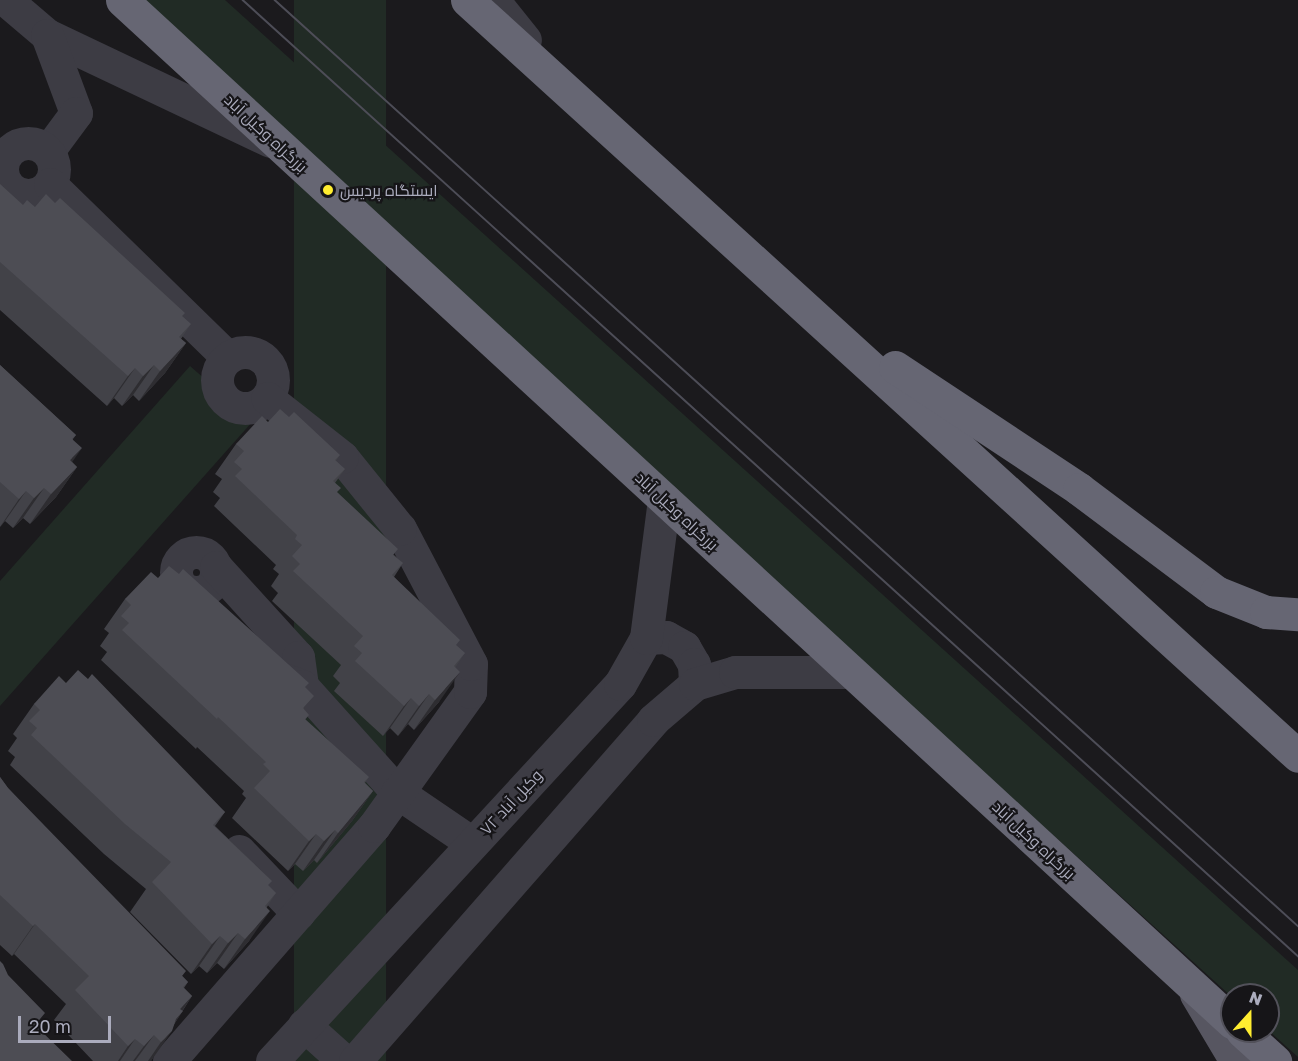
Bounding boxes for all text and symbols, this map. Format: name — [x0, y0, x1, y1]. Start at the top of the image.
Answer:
street label: بزرگراه وکیل آباد — [221, 90, 311, 176]
place label: ایستگاه پردیس — [340, 180, 437, 200]
marker: ایستگاه پردیس — [321, 183, 335, 197]
street label: بزرگراه وکیل آباد — [632, 468, 722, 554]
street label: ۷۲ وکیل آباد — [476, 765, 546, 839]
street label: بزرگراه وکیل آباد — [989, 797, 1079, 883]
north arrow — [1220, 983, 1280, 1043]
text: N — [1246, 987, 1265, 1010]
scale bar — [21, 1004, 114, 1042]
text: 20 m — [29, 1015, 71, 1037]

